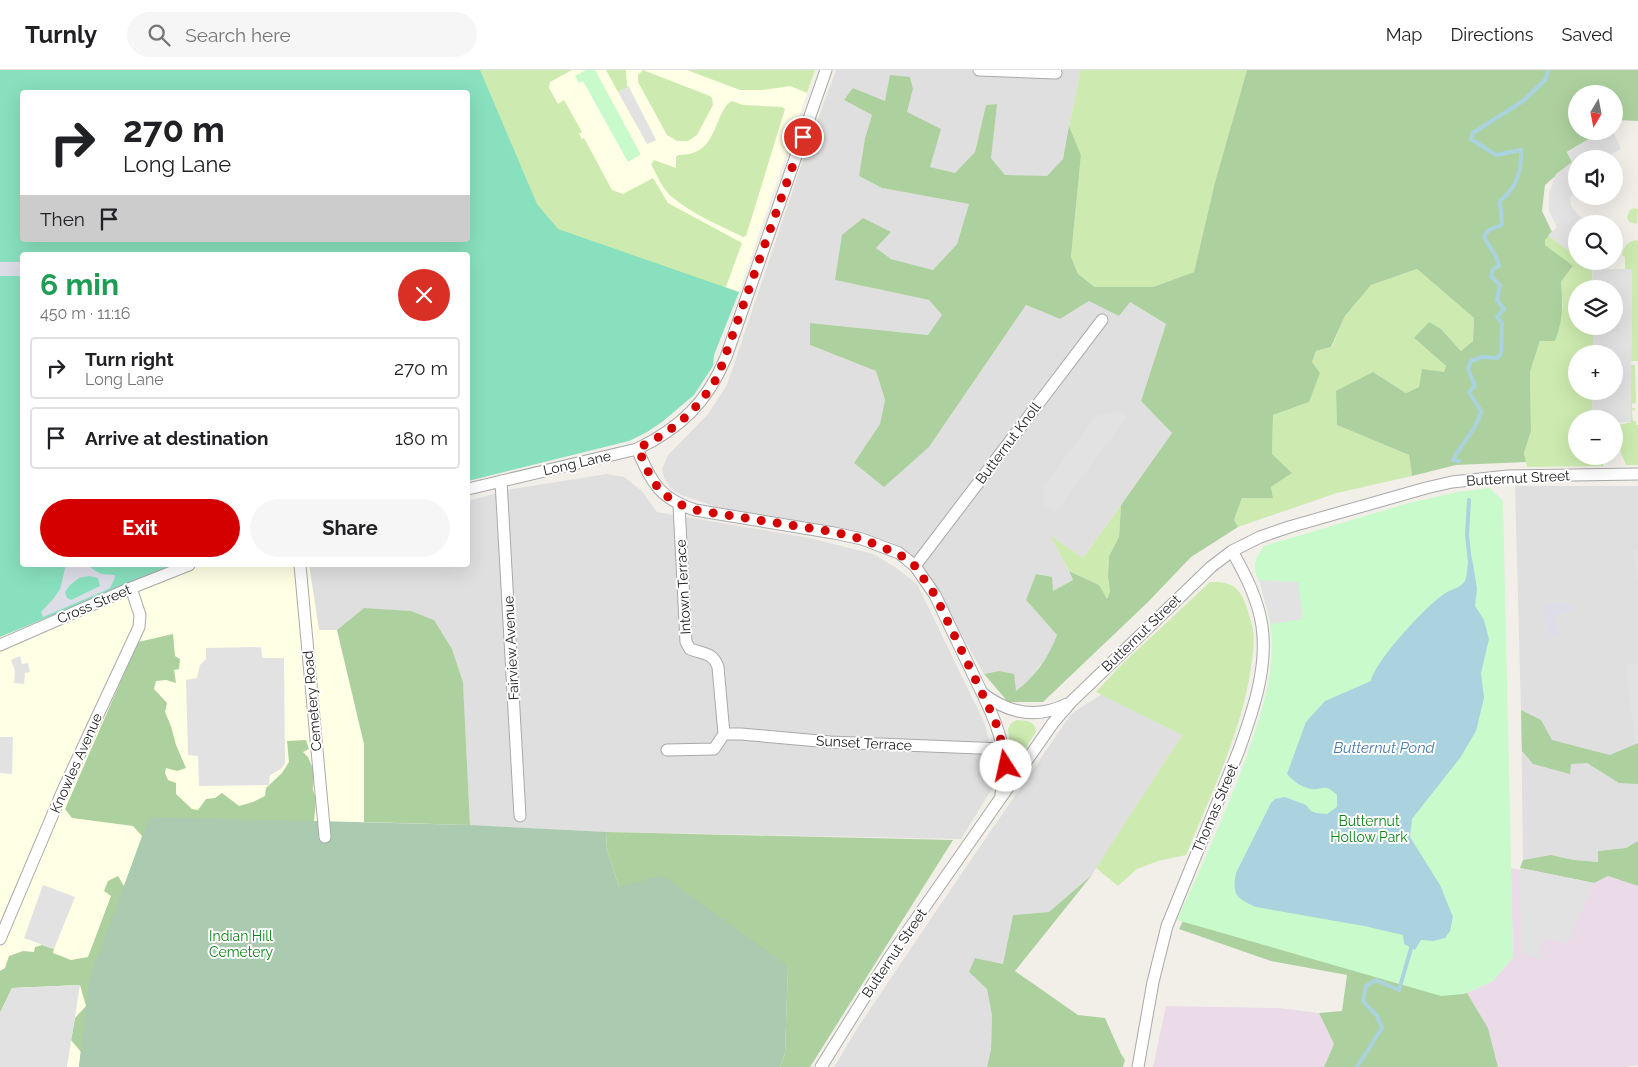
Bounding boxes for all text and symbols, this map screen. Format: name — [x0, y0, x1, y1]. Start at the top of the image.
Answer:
search box — [127, 12, 477, 57]
text: Turnly — [25, 20, 97, 49]
icon: search — [145, 21, 173, 49]
text: Search here — [185, 24, 291, 46]
text: Map — [1386, 24, 1422, 45]
text: Directions — [1450, 24, 1534, 45]
text: Saved — [1562, 24, 1613, 45]
north arrow — [1568, 85, 1622, 140]
map controls — [1568, 85, 1623, 465]
text: 270 m — [123, 109, 225, 150]
icon: right — [40, 110, 105, 175]
pin — [782, 116, 824, 158]
icon: arrive — [789, 123, 817, 151]
button: sound — [1568, 150, 1623, 205]
text: Long Lane — [123, 151, 231, 177]
icon: arrive — [95, 205, 123, 233]
text: Then — [40, 208, 85, 230]
button: search — [1568, 215, 1623, 270]
text: 6 min — [40, 267, 119, 302]
button: close — [398, 269, 450, 321]
button: layers — [1568, 280, 1623, 335]
text: 450 m · 11:16 — [40, 304, 130, 323]
button: + — [1568, 345, 1623, 400]
text: Turn right — [85, 348, 174, 370]
icon: right — [42, 354, 70, 382]
text: 270 m — [394, 357, 448, 379]
text: Long Lane — [85, 370, 164, 389]
street label: Butternut Knoll — [972, 399, 1044, 487]
button: − — [1568, 410, 1623, 465]
icon: arrive — [42, 424, 70, 452]
text: Arrive at destination — [85, 427, 269, 449]
text: 180 m — [395, 427, 448, 449]
street label: Long Lane — [542, 447, 612, 479]
street label: Butternut Street — [1466, 467, 1570, 489]
button: Exit — [40, 499, 240, 557]
button: Share — [250, 499, 450, 557]
street label: Intown Terrace — [673, 539, 693, 635]
street label: Cross Street — [55, 581, 134, 627]
street label: Butternut Street — [1098, 591, 1184, 675]
street label: Fairview Avenue — [500, 595, 522, 701]
street label: Cemetery Road — [300, 650, 324, 752]
street label: Knowles Avenue — [47, 711, 105, 815]
street label: Sunset Terrace — [816, 732, 912, 754]
position arrow — [979, 739, 1031, 791]
water label: Butternut Pond — [1333, 739, 1436, 757]
street label: Thomas Street — [1189, 761, 1241, 855]
park label: Butternut Hollow Park — [1330, 813, 1408, 845]
street label: Butternut Street — [858, 905, 930, 1000]
park label: Indian Hill Cemetery — [209, 928, 273, 960]

